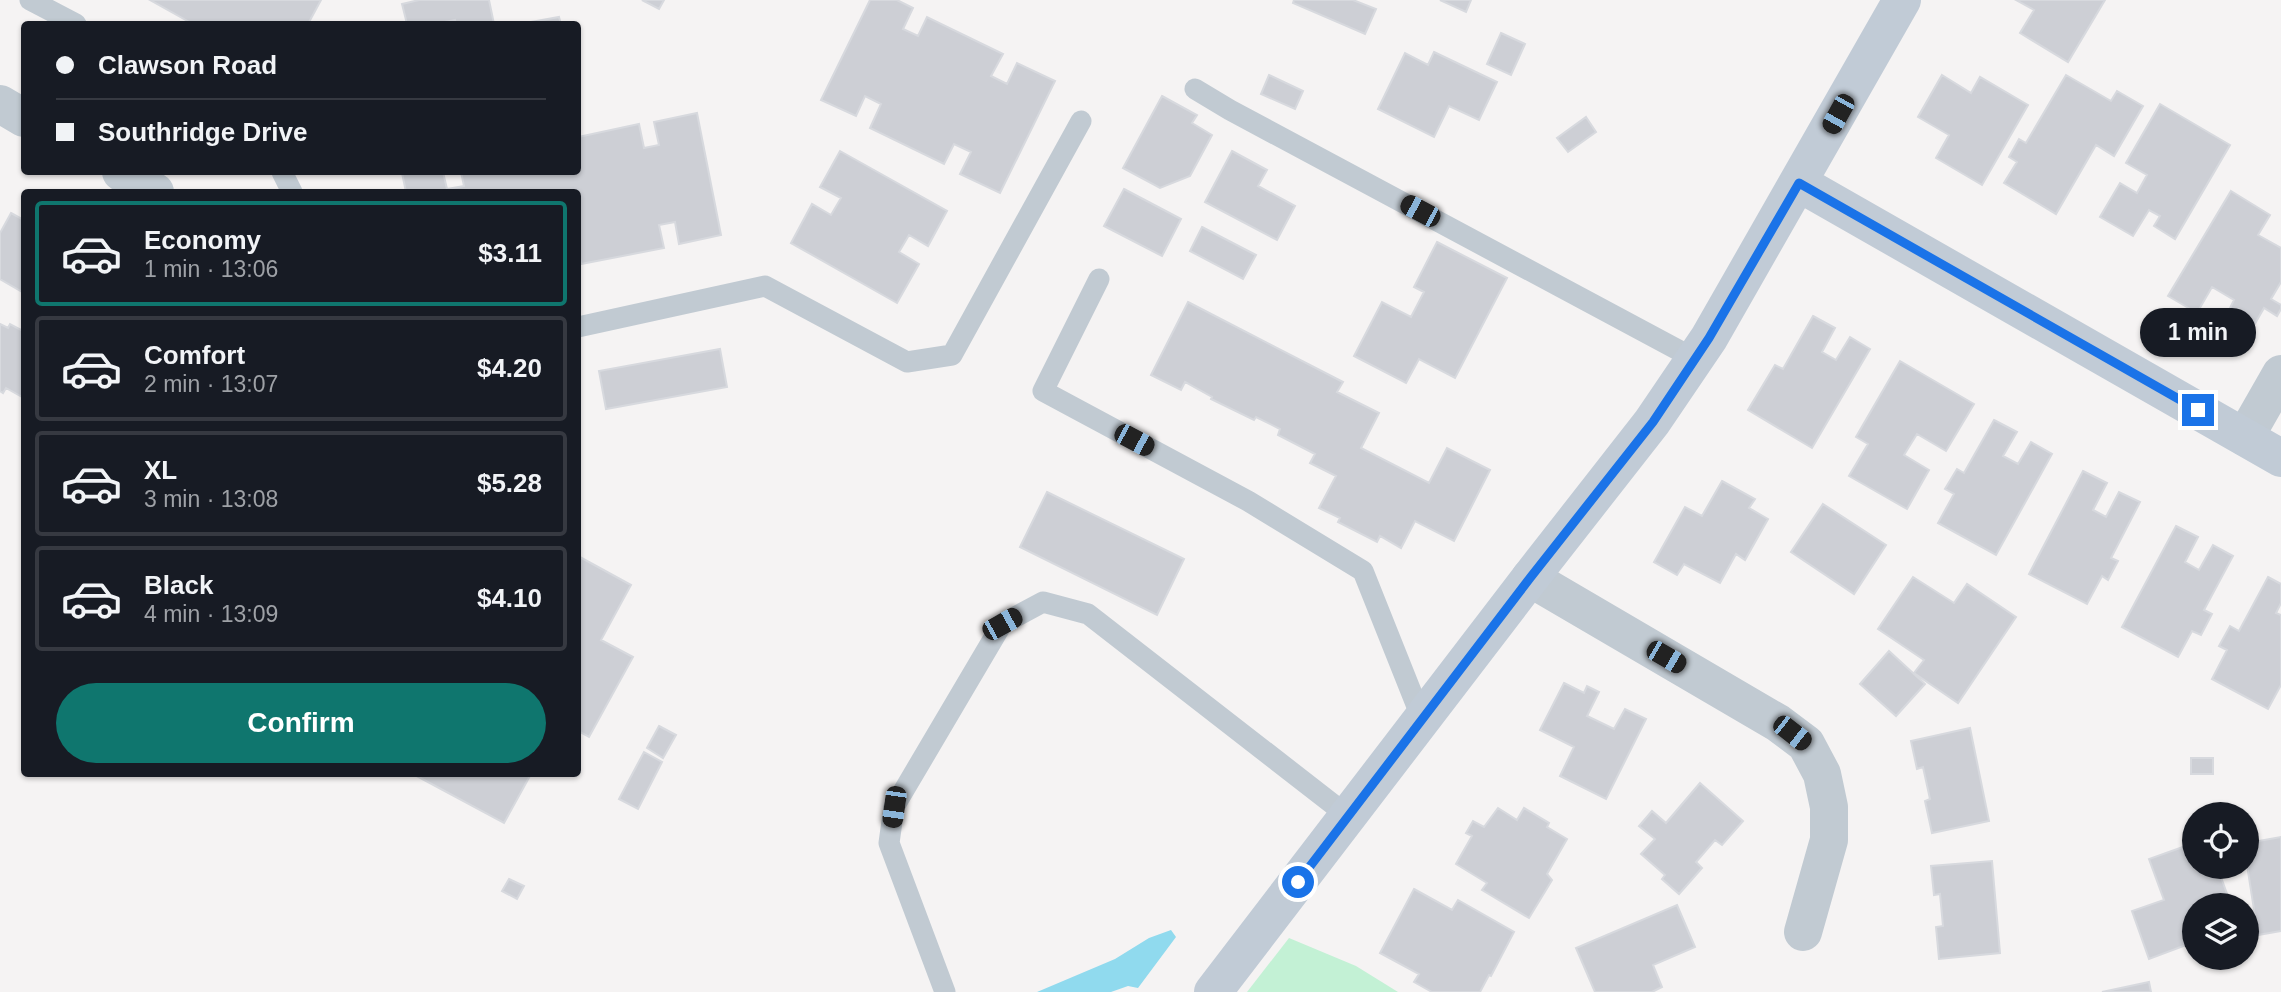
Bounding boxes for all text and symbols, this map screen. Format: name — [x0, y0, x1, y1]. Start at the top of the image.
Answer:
text: Clawson Road — [98, 50, 277, 80]
car — [1819, 91, 1858, 137]
text: Southridge Drive — [98, 117, 307, 147]
car — [1397, 192, 1444, 230]
icon: car — [60, 222, 123, 285]
text: Economy — [144, 225, 261, 255]
text: $3.11 — [478, 238, 542, 268]
text: 1 min · 13:06 — [144, 256, 278, 282]
callout: 1 min — [2140, 308, 2256, 358]
text: 1 min — [2168, 319, 2228, 345]
icon: car — [60, 337, 123, 400]
text: Comfort — [144, 340, 245, 370]
text: $4.20 — [477, 353, 542, 383]
text: 2 min · 13:07 — [144, 371, 278, 397]
route end — [2182, 394, 2214, 426]
car — [1111, 421, 1158, 459]
icon: car — [60, 452, 123, 515]
text: XL — [144, 455, 177, 485]
text: $5.28 — [477, 468, 542, 498]
text: 3 min · 13:08 — [144, 486, 278, 512]
icon: car — [60, 567, 123, 630]
text: Black — [144, 570, 213, 600]
text: $4.10 — [477, 583, 542, 613]
text: 4 min · 13:09 — [144, 601, 278, 627]
car — [979, 605, 1026, 643]
car — [1643, 637, 1690, 677]
button: Confirm — [56, 683, 546, 763]
car — [1769, 712, 1816, 754]
car — [881, 785, 908, 829]
map controls — [2182, 802, 2259, 970]
button: locate — [2182, 802, 2259, 879]
route start — [1282, 866, 1314, 898]
button: layers — [2182, 893, 2259, 970]

